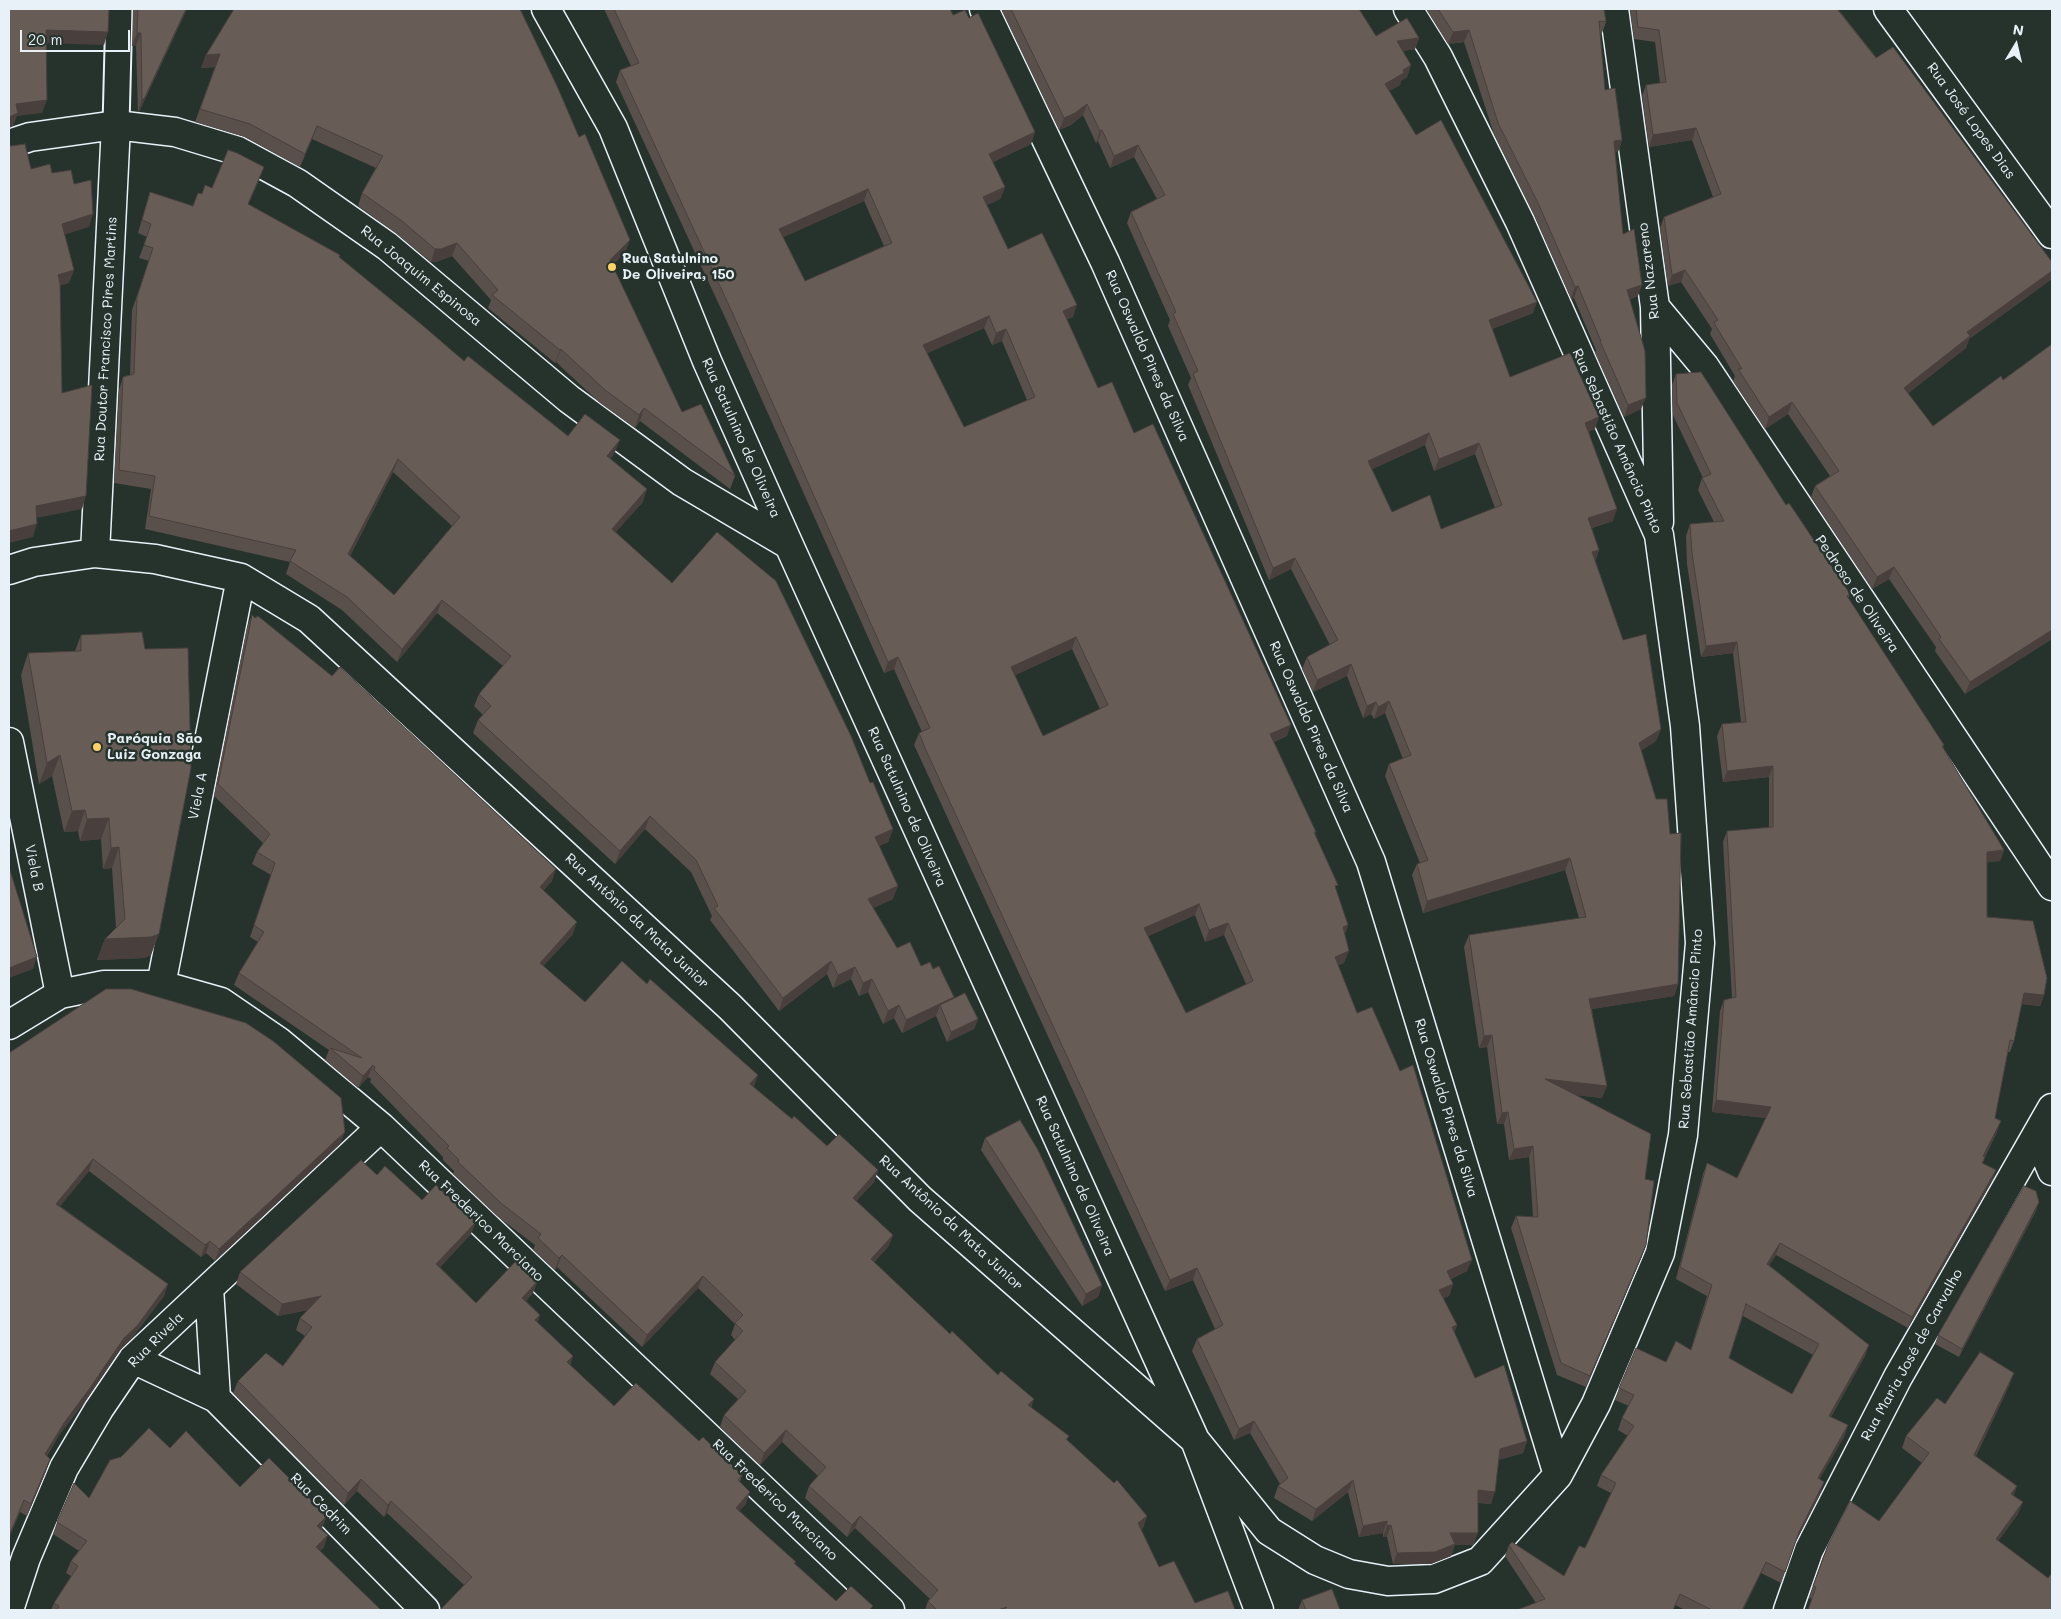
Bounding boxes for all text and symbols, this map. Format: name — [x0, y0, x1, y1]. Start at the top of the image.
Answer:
text: N — [2012, 19, 2025, 40]
scale bar — [22, 20, 132, 52]
north arrow — [1991, 20, 2041, 70]
text: 20 m — [28, 29, 62, 49]
street label: Rua José Lopes Dias — [1923, 60, 2019, 182]
street label: Rua Doutor Francisco Pires Martins — [91, 216, 121, 462]
street label: Rua Joaquim Espinosa — [357, 222, 485, 330]
street label: Rua Nazareno — [1635, 222, 1663, 320]
place label: Rua Satulnino De Oliveira, 150 — [622, 251, 735, 284]
marker: Rua Satulnino De Oliveira, 150 — [606, 261, 618, 273]
street label: Rua Oswaldo Pires da Silva — [1101, 268, 1193, 444]
street label: Rua Sebastião Amâncio Pinto — [1569, 346, 1665, 536]
street label: Rua Satulnino de Oliveira — [698, 355, 784, 521]
street label: Pedroso de Oliveira — [1811, 532, 1903, 656]
street label: Rua Oswaldo Pires da Silva — [1265, 639, 1357, 815]
street label: Rua Satulnino de Oliveira — [864, 724, 950, 890]
place label: Paróquia São Luiz Gonzaga — [107, 731, 202, 764]
marker: Paróquia São Luiz Gonzaga — [91, 741, 103, 753]
street label: Viela A — [185, 771, 211, 821]
street label: Viela B — [21, 843, 47, 893]
street label: Rua Antônio da Mata Junior — [562, 850, 712, 992]
street label: Rua Sebastião Amâncio Pinto — [1676, 928, 1706, 1130]
street label: Rua Oswaldo Pires da Silva — [1411, 1017, 1481, 1199]
street label: Rua Satulnino de Oliveira — [1032, 1093, 1118, 1259]
street label: Rua Antônio da Mata Junior — [876, 1152, 1026, 1294]
street label: Rua Frederico Marciano — [415, 1157, 547, 1285]
street label: Rua Maria José de Carvalho — [1858, 1266, 1966, 1444]
street label: Rua Rivela — [125, 1309, 187, 1371]
street label: Rua Frederico Marciano — [709, 1436, 841, 1564]
street label: Rua Cedrim — [287, 1470, 355, 1538]

